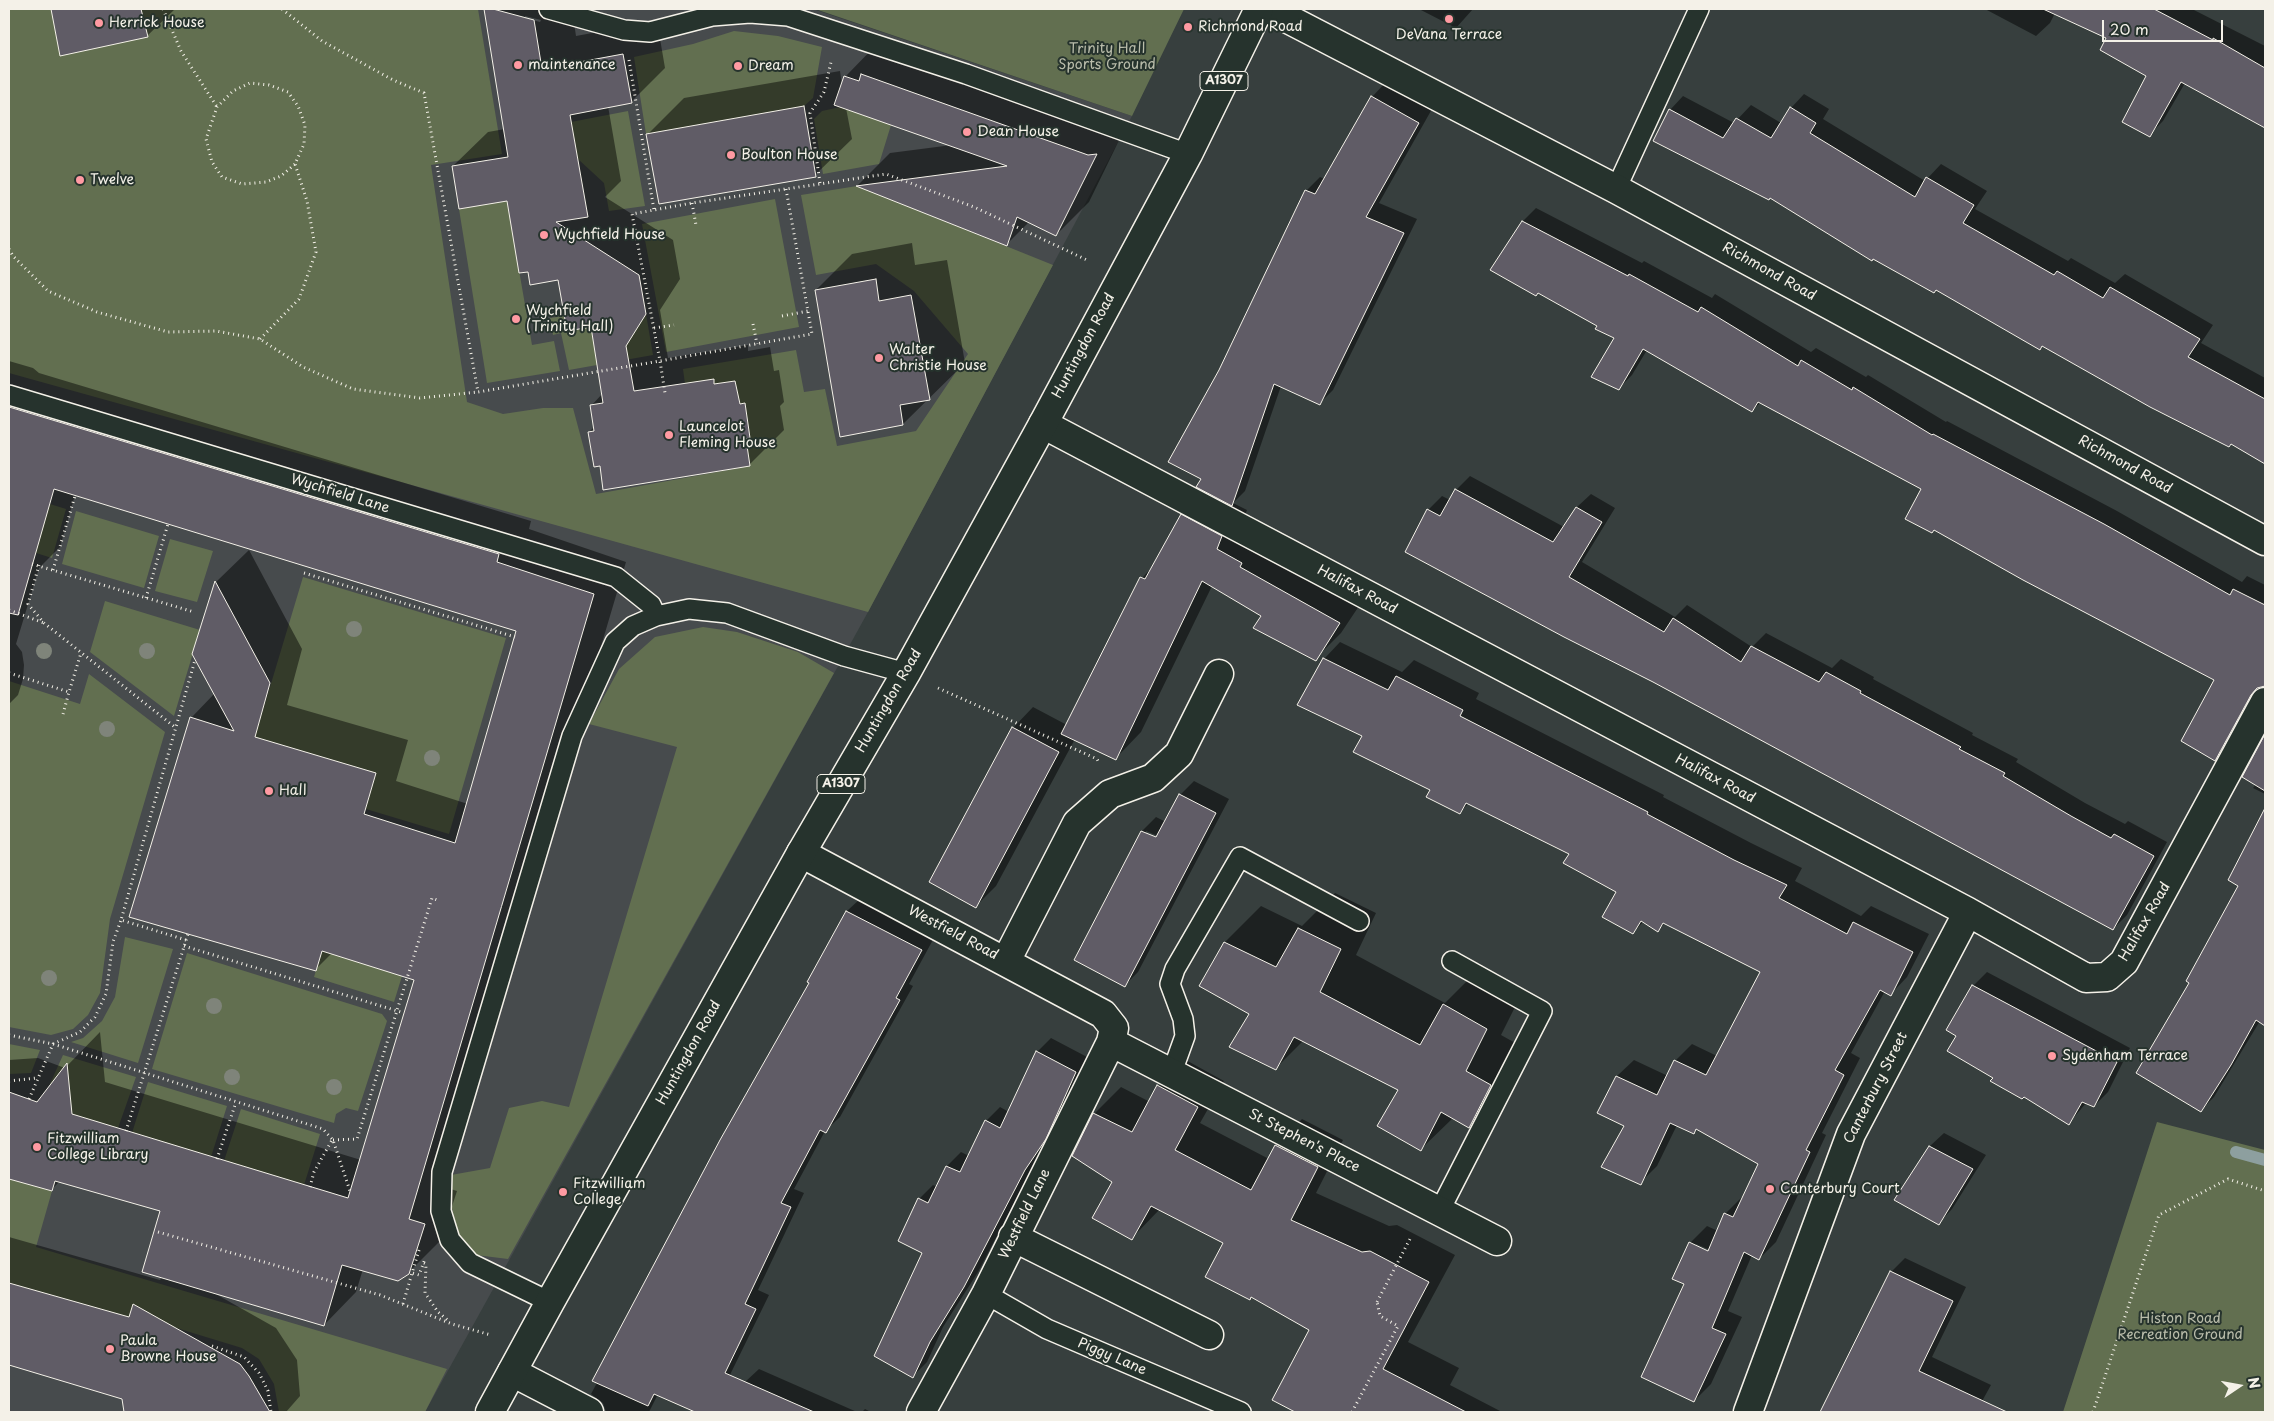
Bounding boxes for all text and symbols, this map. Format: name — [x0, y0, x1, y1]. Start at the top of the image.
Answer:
scale bar — [2104, 10, 2225, 42]
marker: DeVana Terrace — [1443, 13, 1455, 25]
place label: Herrick House — [109, 15, 205, 31]
marker: Herrick House — [93, 17, 105, 29]
text: 20 m — [2110, 17, 2149, 40]
place label: Richmond Road — [1198, 19, 1303, 35]
marker: Richmond Road — [1182, 21, 1194, 33]
place label: DeVana Terrace — [1396, 27, 1502, 43]
park label: Trinity Hall Sports Ground — [1058, 41, 1156, 74]
place label: maintenance — [528, 57, 616, 73]
place label: Dream — [748, 58, 794, 74]
marker: maintenance — [512, 59, 524, 71]
marker: Dream — [732, 60, 744, 72]
road number: A1307 — [1200, 72, 1248, 90]
place label: Dean House — [977, 124, 1059, 140]
marker: Dean House — [961, 126, 973, 138]
place label: Boulton House — [741, 147, 838, 163]
marker: Boulton House — [725, 149, 737, 161]
place label: Twelve — [90, 172, 134, 188]
marker: Twelve — [74, 174, 86, 186]
place label: Wychfield House — [554, 227, 665, 243]
marker: Wychfield House — [538, 229, 550, 241]
street label: Richmond Road — [1719, 239, 1819, 305]
street label: Huntingdon Road — [1049, 291, 1119, 401]
place label: Wychfield (Trinity Hall) — [526, 303, 613, 336]
marker: Wychfield (Trinity Hall) — [510, 313, 522, 325]
place label: Walter Christie House — [889, 342, 987, 374]
marker: Walter Christie House — [873, 352, 885, 364]
place label: Launcelot Fleming House — [679, 419, 776, 452]
marker: Launcelot Fleming House — [663, 429, 675, 441]
street label: Richmond Road — [2075, 432, 2175, 498]
street label: Wychfield Lane — [288, 471, 392, 517]
street label: Halifax Road — [1314, 562, 1400, 618]
street label: Huntingdon Road — [853, 646, 925, 756]
street label: Halifax Road — [1672, 751, 1758, 807]
road number: A1307 — [817, 774, 865, 794]
place label: Hall — [279, 783, 306, 799]
marker: Hall — [263, 785, 275, 797]
street label: Halifax Road — [2116, 880, 2174, 964]
street label: Westfield Road — [905, 902, 1001, 964]
street label: Huntingdon Road — [653, 998, 725, 1108]
street label: Canterbury Street — [1841, 1029, 1911, 1147]
place label: Sydenham Terrace — [2062, 1048, 2188, 1064]
marker: Sydenham Terrace — [2046, 1050, 2058, 1062]
street label: St Stephen's Place — [1246, 1106, 1362, 1176]
place label: Fitzwilliam College Library — [47, 1131, 148, 1164]
marker: Fitzwilliam College Library — [31, 1141, 43, 1153]
street label: Westfield Lane — [996, 1166, 1054, 1262]
place label: Fitzwilliam College — [573, 1176, 646, 1208]
place label: Canterbury Court — [1780, 1181, 1900, 1197]
marker: Canterbury Court — [1764, 1183, 1776, 1195]
marker: Fitzwilliam College — [557, 1186, 569, 1198]
park label: Histon Road Recreation Ground — [2117, 1311, 2243, 1344]
place label: Paula Browne House — [120, 1333, 217, 1365]
street label: Piggy Lane — [1075, 1335, 1149, 1379]
marker: Paula Browne House — [104, 1343, 116, 1355]
north arrow — [2214, 1361, 2264, 1411]
text: N — [2243, 1375, 2266, 1390]

